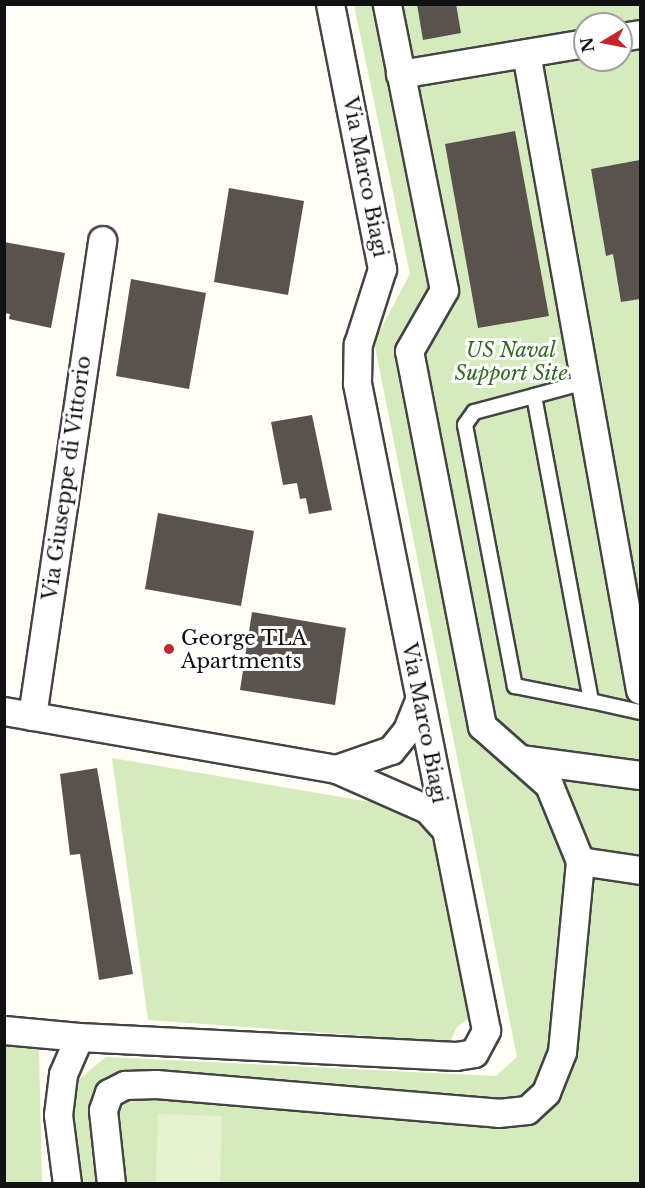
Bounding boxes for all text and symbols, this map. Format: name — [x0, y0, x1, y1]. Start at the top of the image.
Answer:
north arrow — [573, 12, 633, 72]
text: N — [576, 36, 598, 54]
street label: Via Marco Biagi — [338, 95, 392, 259]
park label: US Naval Support Site — [454, 338, 568, 385]
street label: Via Giuseppe di Vittorio — [38, 354, 96, 602]
place label: George TLA Apartments — [181, 626, 308, 673]
street label: Via Marco Biagi — [397, 641, 451, 805]
marker: George TLA Apartments — [162, 642, 176, 656]

